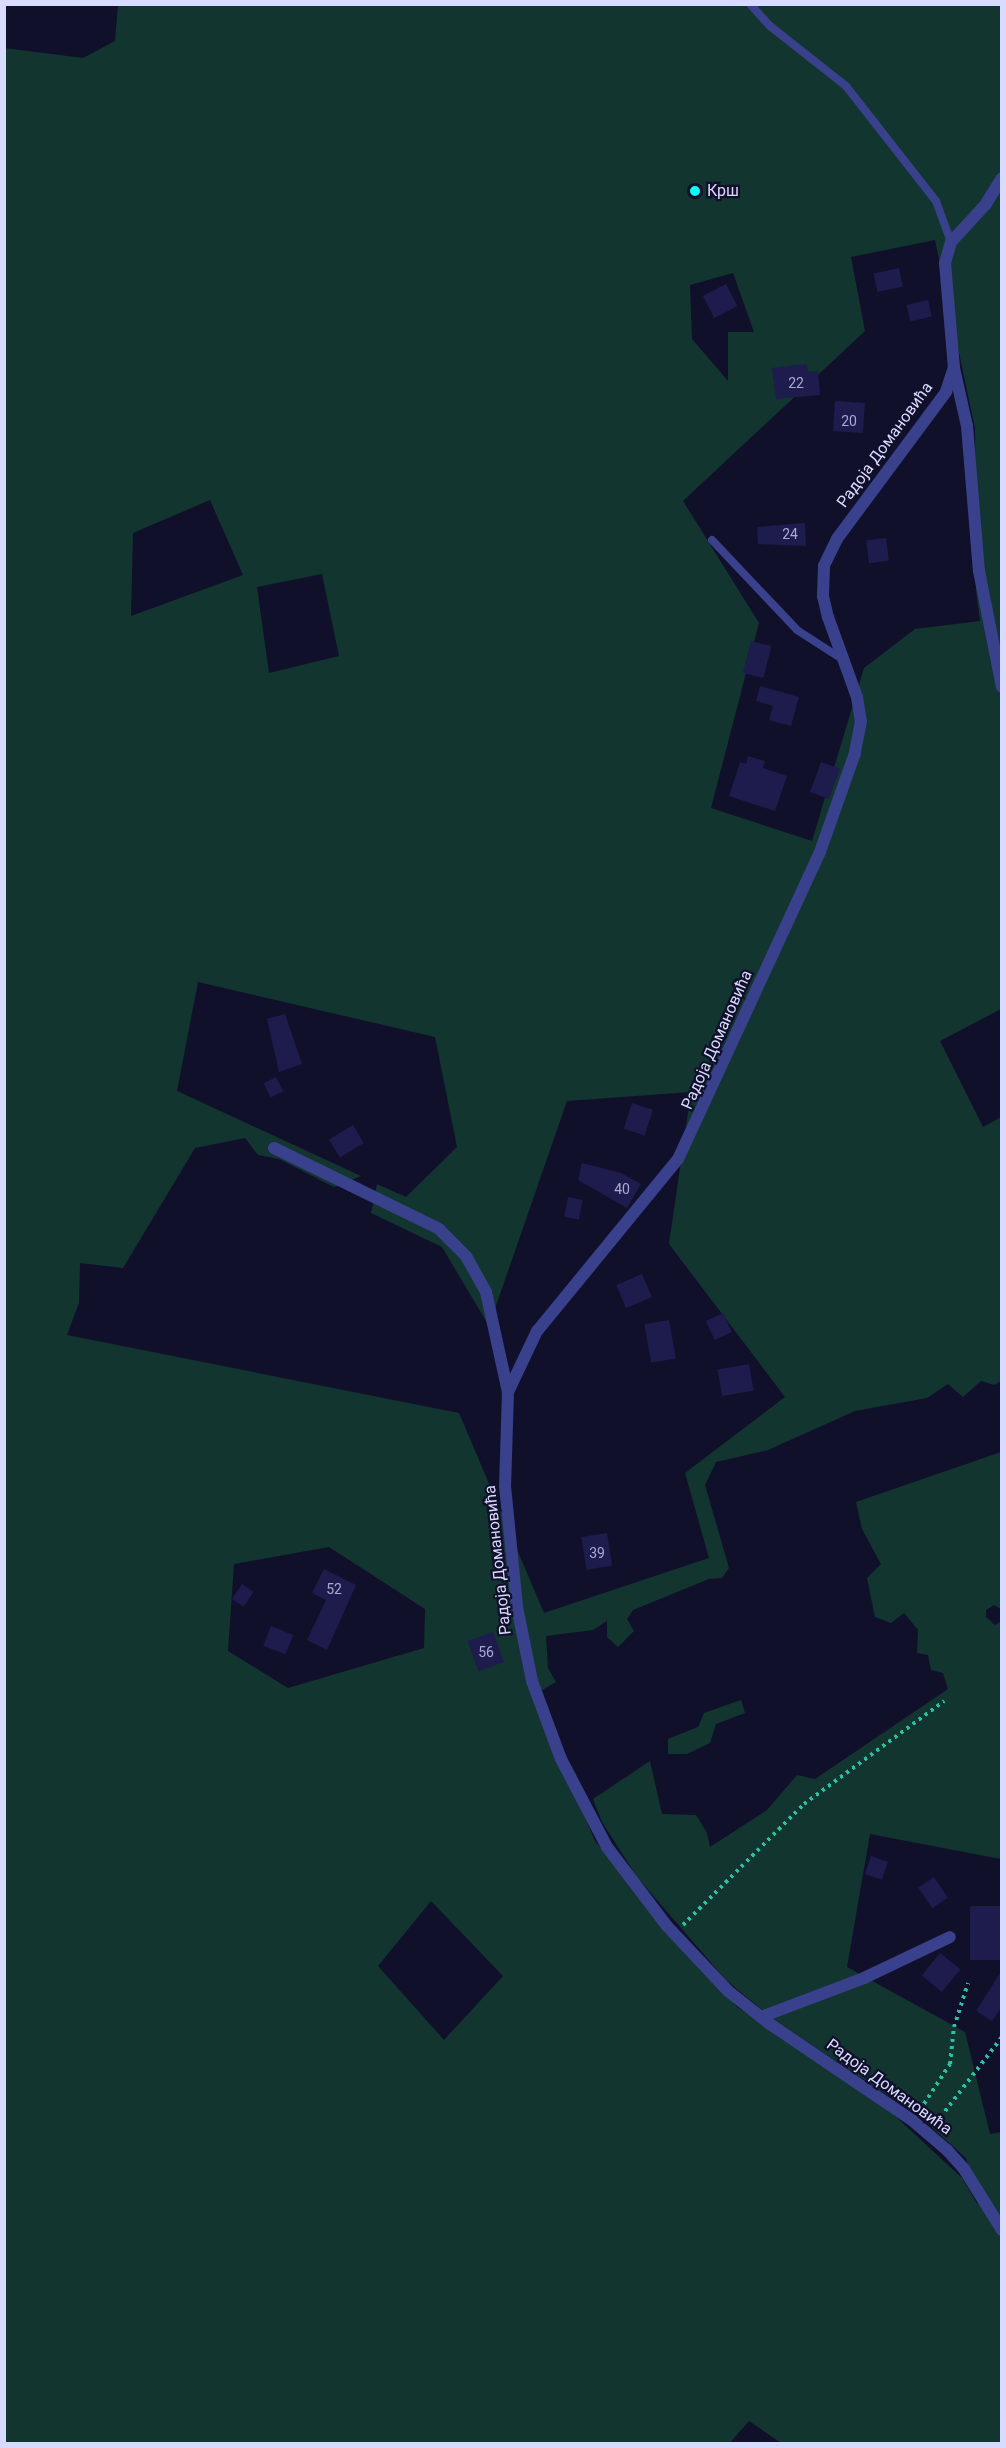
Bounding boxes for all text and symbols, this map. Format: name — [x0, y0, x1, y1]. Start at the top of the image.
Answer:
place label: Крш — [707, 181, 739, 201]
marker: Крш — [688, 184, 702, 198]
house number: 22 — [788, 375, 804, 391]
street label: Радоја Домановића — [833, 379, 937, 511]
house number: 20 — [841, 413, 857, 429]
house number: 24 — [782, 526, 798, 542]
street label: Радоја Домановића — [678, 967, 756, 1113]
house number: 40 — [614, 1181, 630, 1197]
street label: Радоја Домановића — [481, 1484, 515, 1636]
house number: 39 — [589, 1545, 605, 1561]
house number: 52 — [326, 1581, 342, 1597]
house number: 56 — [478, 1644, 494, 1660]
street label: Радоја Домановића — [823, 2035, 955, 2139]

